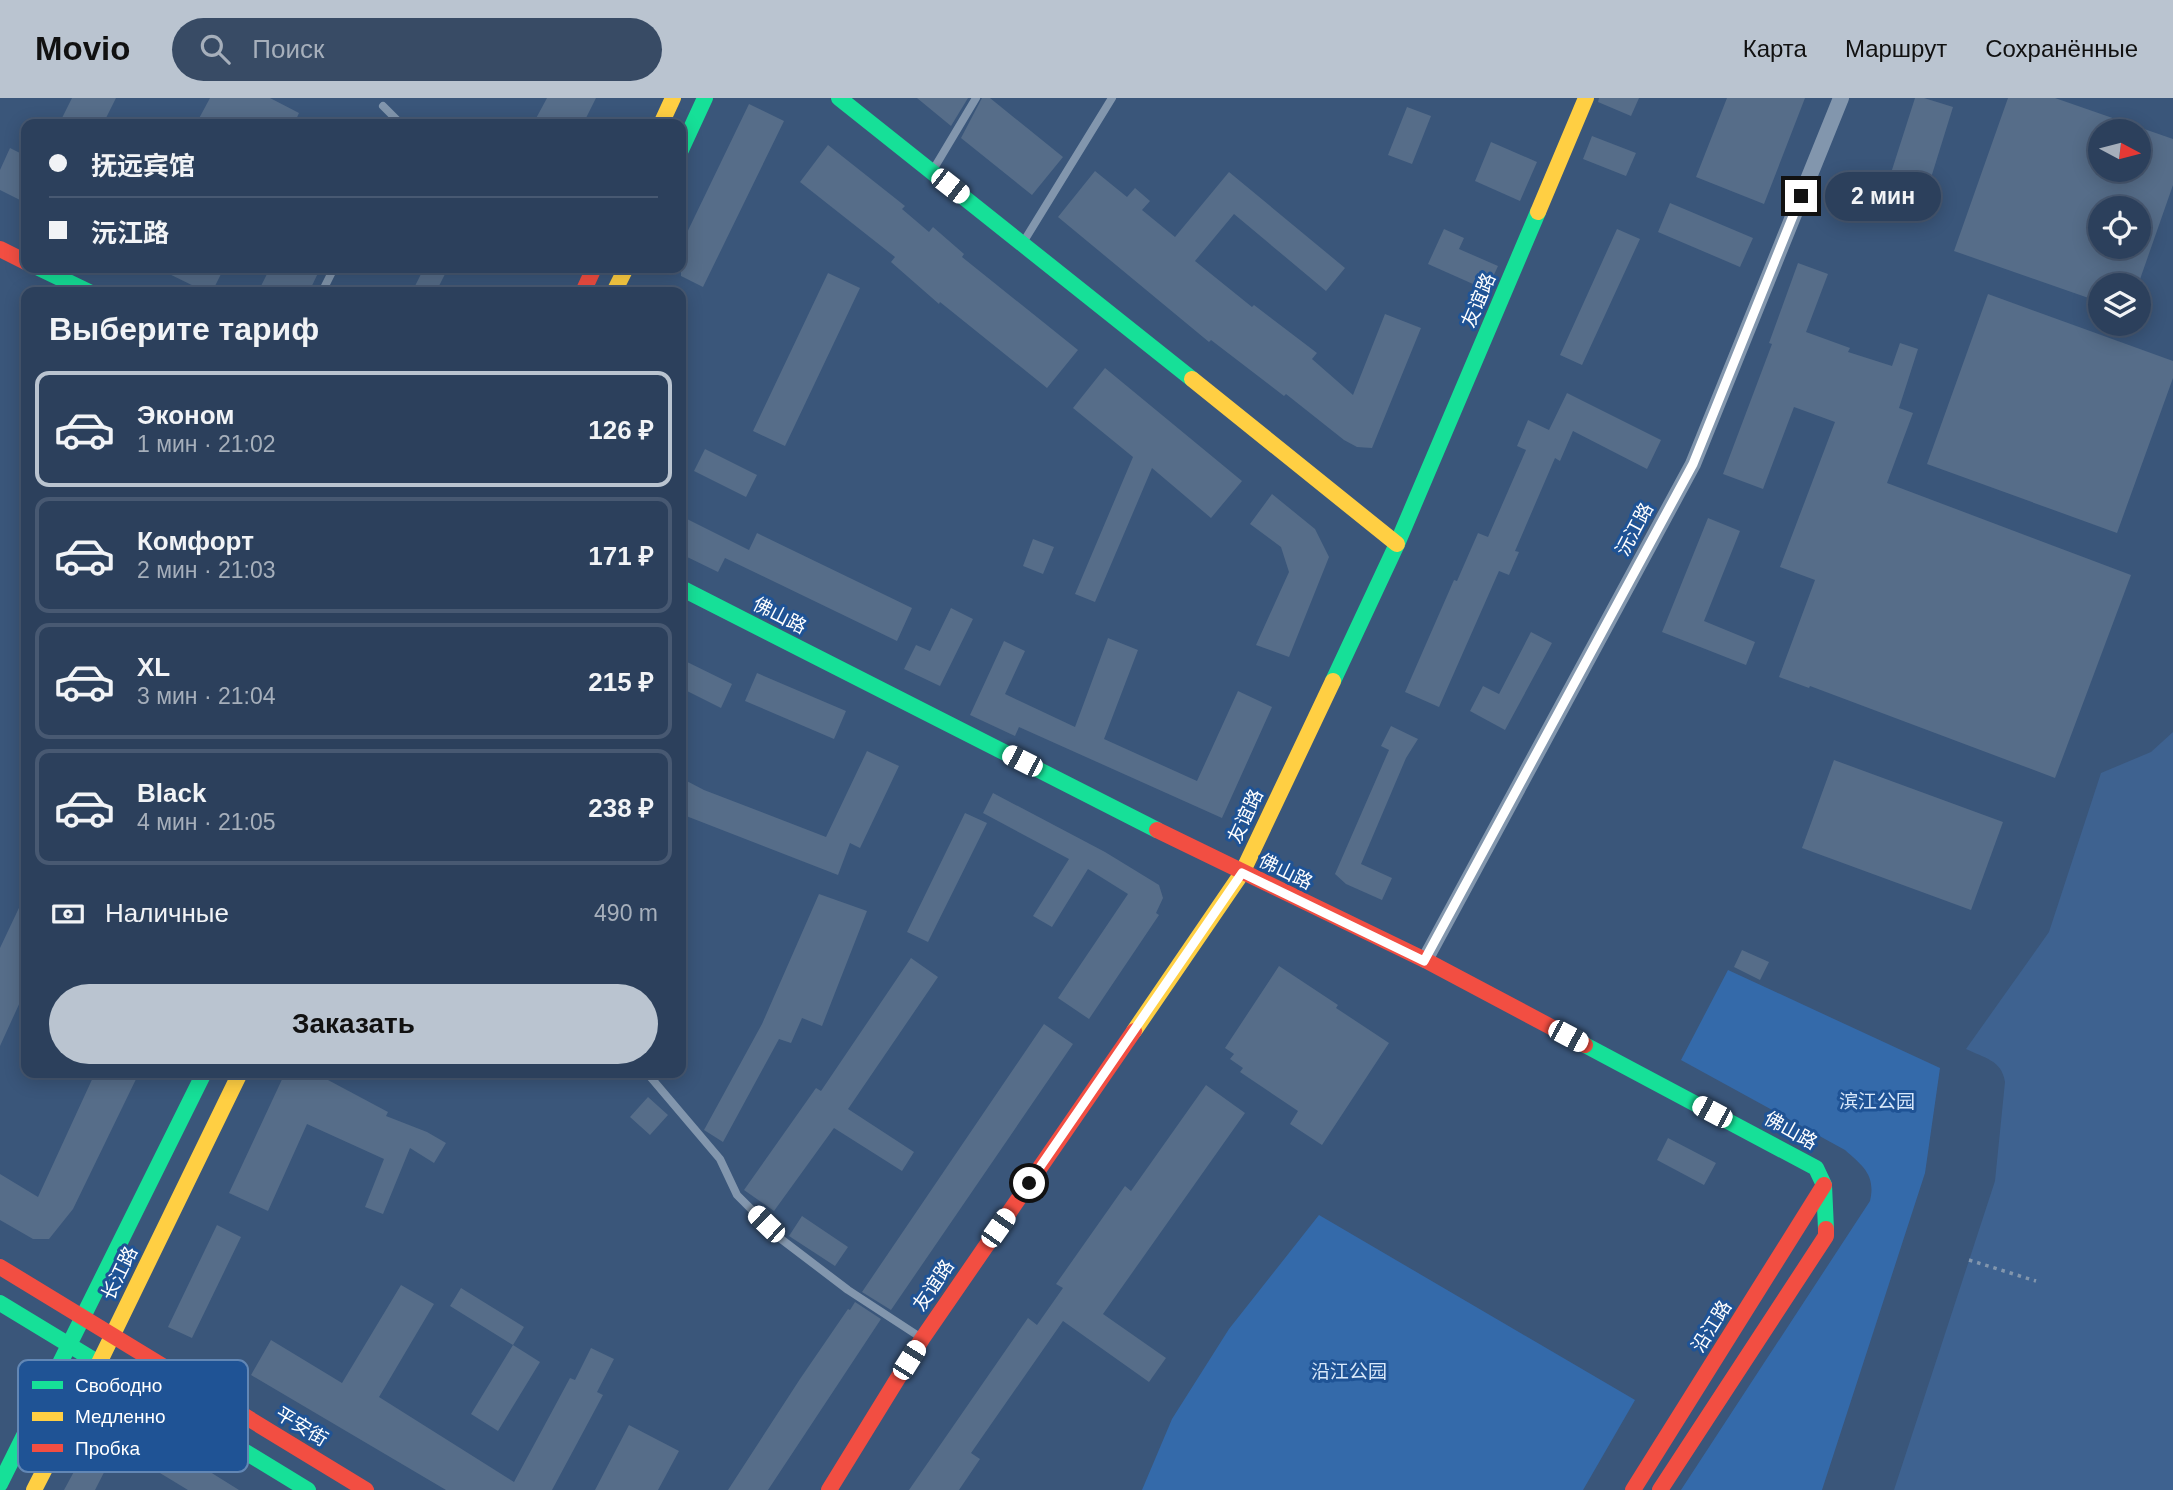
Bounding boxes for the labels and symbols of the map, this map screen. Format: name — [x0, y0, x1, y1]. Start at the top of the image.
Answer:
north arrow — [2088, 119, 2151, 182]
car — [927, 165, 974, 207]
callout: 2 мин — [1826, 172, 1941, 220]
route end — [1785, 180, 1817, 212]
street label: 友谊路 — [1458, 270, 1499, 331]
street label: 沅江路 — [1612, 499, 1657, 559]
street label: 佛山路 — [750, 593, 810, 638]
car — [999, 742, 1046, 780]
street label: 友谊路 — [1224, 786, 1267, 846]
street label: 佛山路 — [1256, 850, 1316, 893]
car — [1545, 1017, 1592, 1055]
park label: 滨江公园 — [1839, 1091, 1915, 1112]
car — [1689, 1093, 1736, 1131]
street label: 佛山路 — [1761, 1107, 1821, 1153]
route start — [1013, 1167, 1045, 1199]
car — [744, 1202, 789, 1246]
car — [978, 1205, 1019, 1251]
street label: 长江路 — [98, 1243, 141, 1303]
street label: 友谊路 — [909, 1256, 958, 1315]
street label: 沿江路 — [1687, 1297, 1735, 1356]
car — [889, 1337, 930, 1383]
legend — [18, 1360, 248, 1472]
park label: 沿江公园 — [1311, 1361, 1387, 1382]
text: Свободно — [75, 1375, 162, 1396]
street label: 平安街 — [272, 1403, 332, 1450]
text: Медленно — [75, 1406, 165, 1427]
text: Пробка — [75, 1438, 140, 1459]

